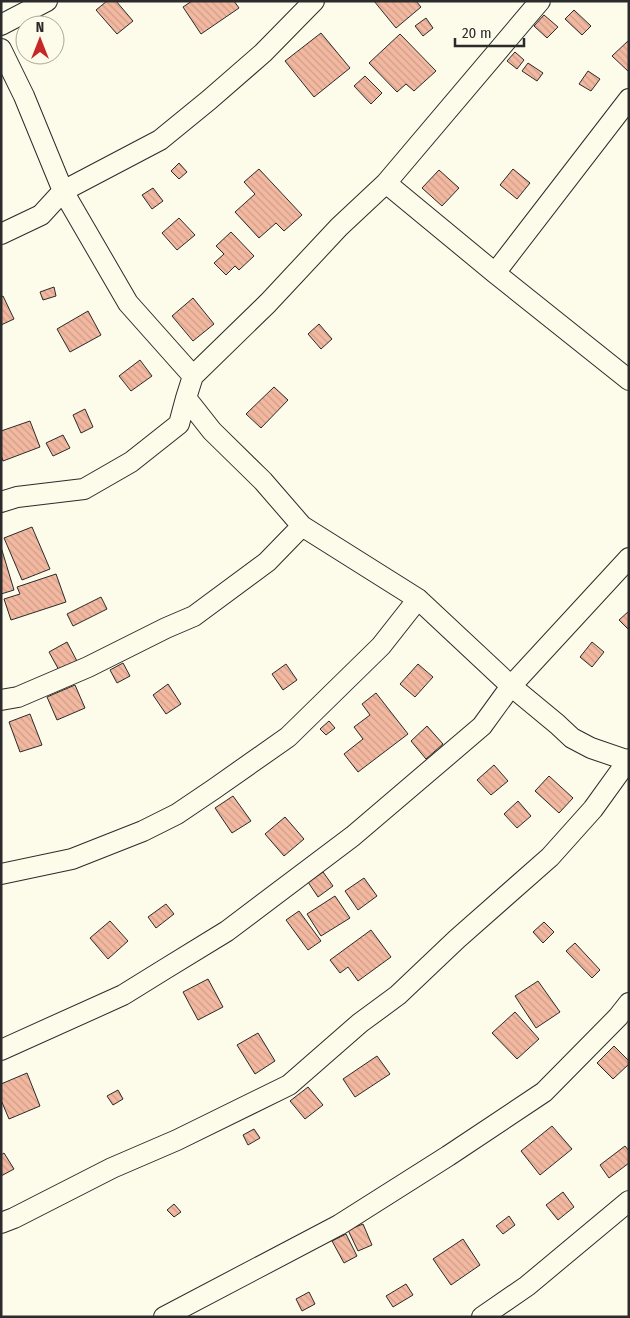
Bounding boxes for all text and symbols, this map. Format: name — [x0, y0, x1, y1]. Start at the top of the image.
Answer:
north arrow — [15, 15, 65, 65]
scale bar — [455, 15, 524, 47]
text: N — [36, 19, 44, 36]
text: 20 m — [462, 24, 492, 42]

